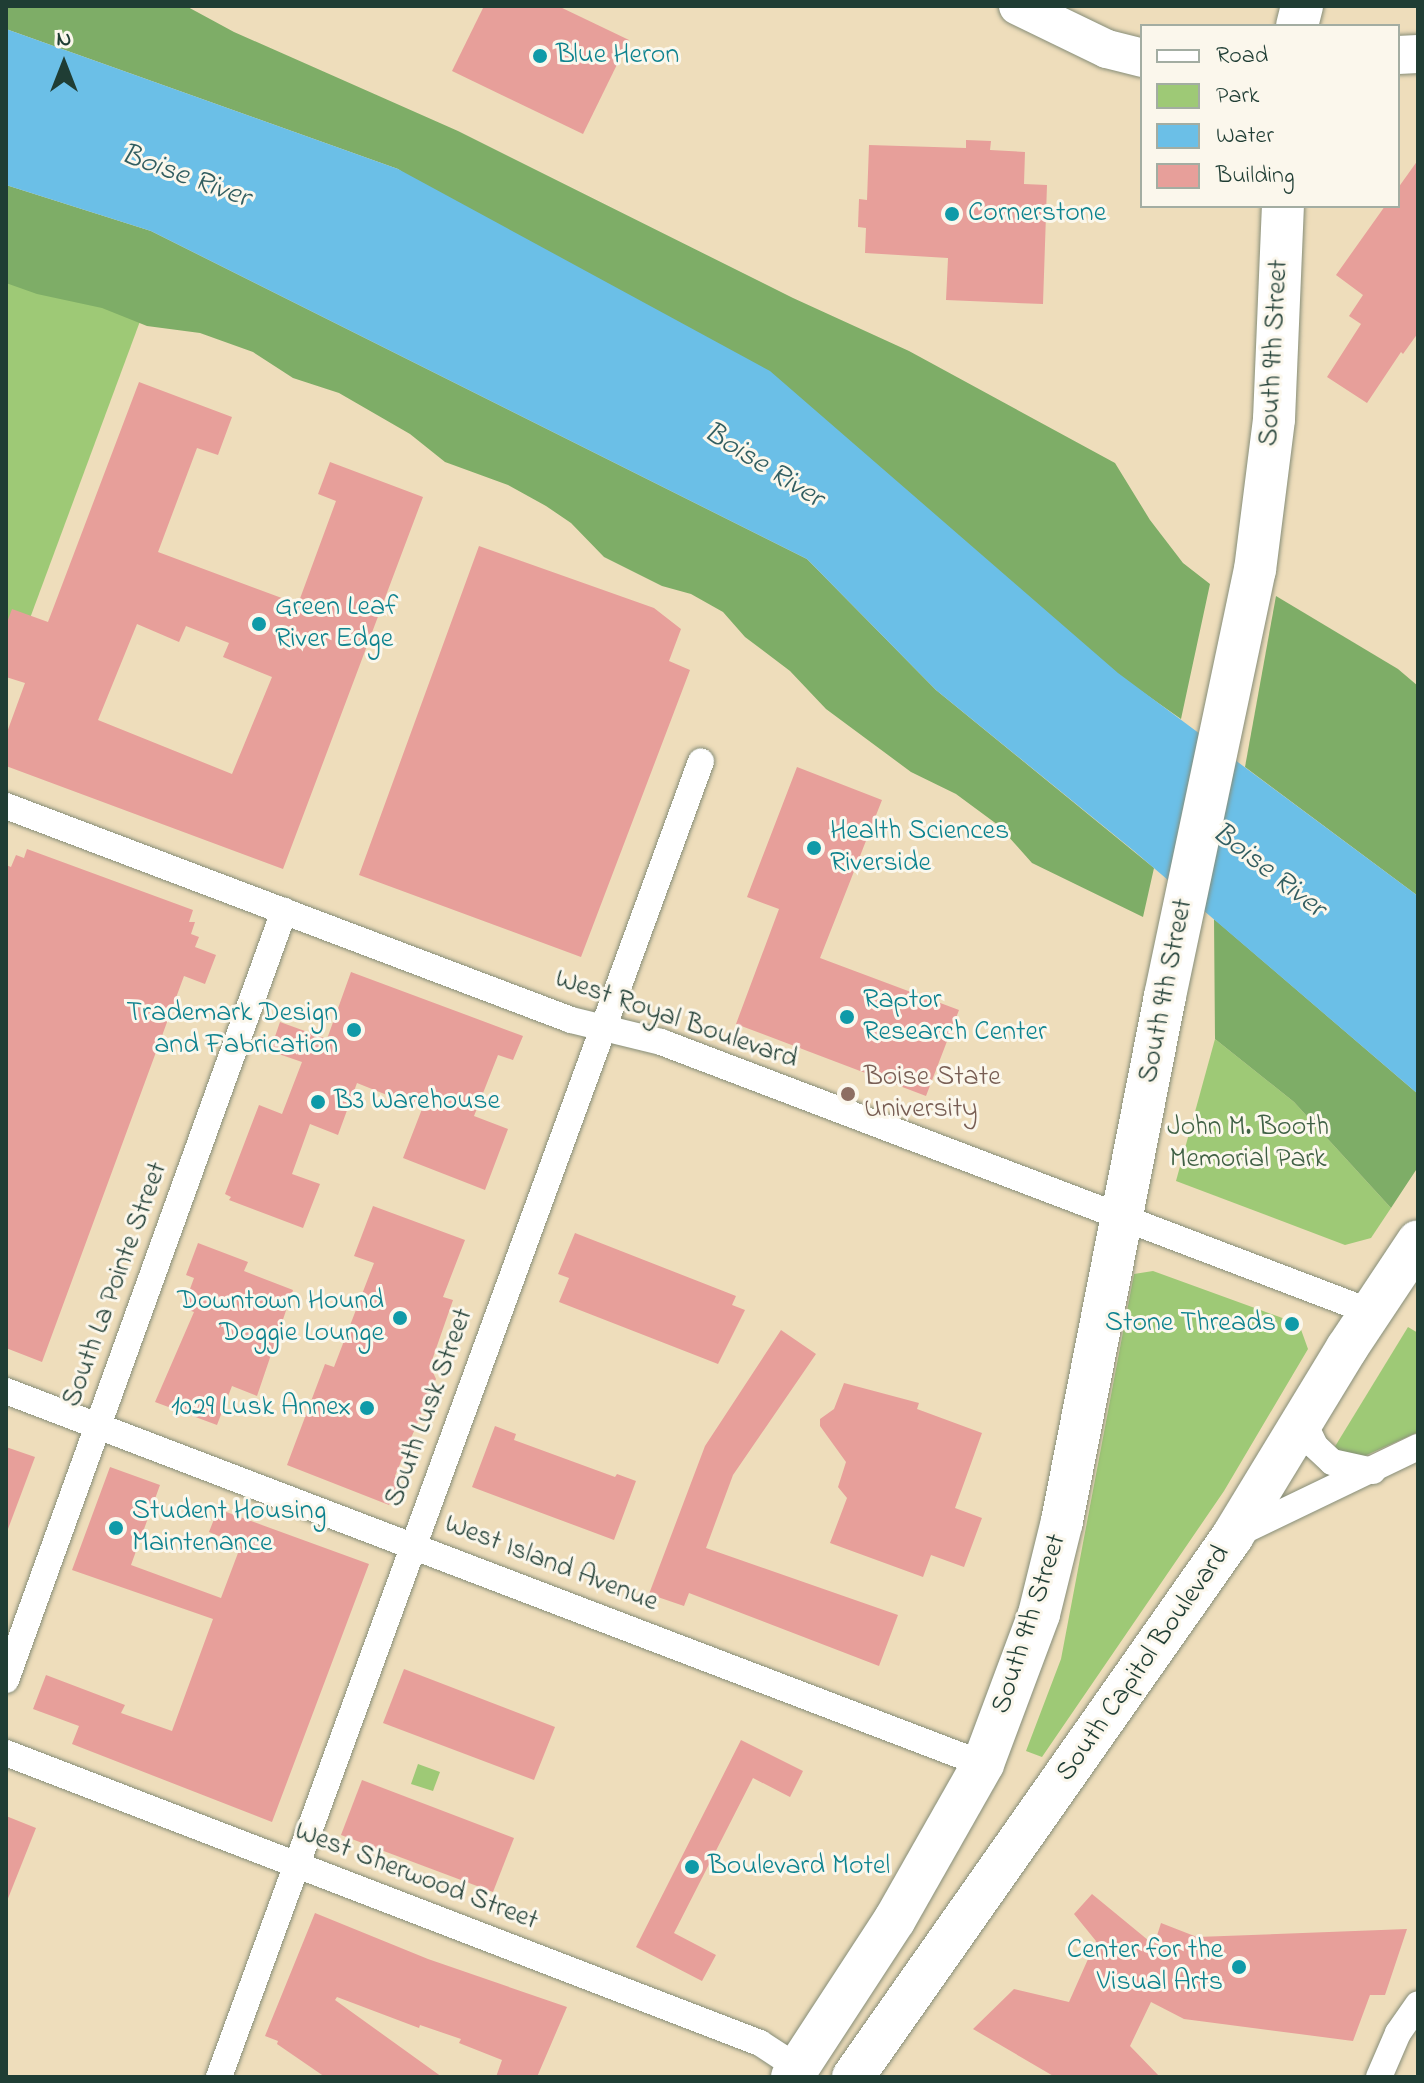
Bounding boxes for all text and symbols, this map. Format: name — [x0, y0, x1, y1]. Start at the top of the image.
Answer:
north arrow — [24, 24, 104, 104]
text: N — [57, 24, 71, 56]
legend — [1140, 24, 1400, 208]
place label: Blue Heron — [556, 39, 679, 73]
text: Road — [1216, 39, 1268, 74]
marker: Blue Heron — [531, 47, 549, 65]
text: Park — [1216, 79, 1259, 114]
text: Water — [1216, 119, 1274, 154]
water label: Boise River — [116, 137, 254, 217]
text: Building — [1216, 159, 1295, 194]
place label: Cornerstone — [968, 197, 1106, 231]
marker: Cornerstone — [943, 205, 961, 223]
street label: South 9th Street — [1253, 259, 1297, 447]
water label: Boise River — [696, 415, 830, 517]
place label: Green Leaf River Edge — [275, 591, 398, 657]
marker: Green Leaf River Edge — [250, 615, 268, 633]
place label: Health Sciences Riverside — [830, 815, 1009, 881]
water label: Boise River — [1204, 815, 1332, 927]
marker: Health Sciences Riverside — [805, 839, 823, 857]
street label: South 9th Street — [1133, 896, 1201, 1086]
street label: West Royal Boulevard — [550, 963, 802, 1077]
place label: Raptor Research Center — [863, 984, 1047, 1050]
place label: Trademark Design and Fabrication — [126, 997, 338, 1063]
marker: Raptor Research Center — [838, 1008, 856, 1026]
marker: Trademark Design and Fabrication — [345, 1021, 363, 1039]
place label: Boise State University — [864, 1061, 1001, 1127]
place label: B3 Warehouse — [334, 1085, 500, 1119]
marker: Boise State University — [839, 1085, 857, 1103]
marker: B3 Warehouse — [309, 1093, 327, 1111]
park label: John M. Booth Memorial Park — [1167, 1111, 1329, 1177]
street label: South La Pointe Street — [56, 1158, 176, 1412]
place label: Downtown Hound Doggie Lounge — [177, 1285, 384, 1351]
street label: South Lusk Street — [379, 1304, 481, 1512]
place label: Stone Threads — [1105, 1307, 1276, 1341]
marker: Downtown Hound Doggie Lounge — [391, 1309, 409, 1327]
marker: Stone Threads — [1283, 1315, 1301, 1333]
place label: 1029 Lusk Annex — [171, 1391, 351, 1425]
marker: 1029 Lusk Annex — [358, 1399, 376, 1417]
place label: Student Housing Maintenance — [132, 1495, 326, 1561]
street label: West Island Avenue — [440, 1508, 662, 1620]
marker: Student Housing Maintenance — [107, 1519, 125, 1537]
street label: South 9th Street — [985, 1530, 1075, 1718]
street label: South Capitol Boulevard — [1050, 1539, 1238, 1789]
street label: West Sherwood Street — [290, 1815, 542, 1939]
place label: Boulevard Motel — [708, 1850, 890, 1884]
marker: Boulevard Motel — [683, 1858, 701, 1876]
place label: Center for the Visual Arts — [1067, 1934, 1223, 2000]
marker: Center for the Visual Arts — [1230, 1958, 1248, 1976]

